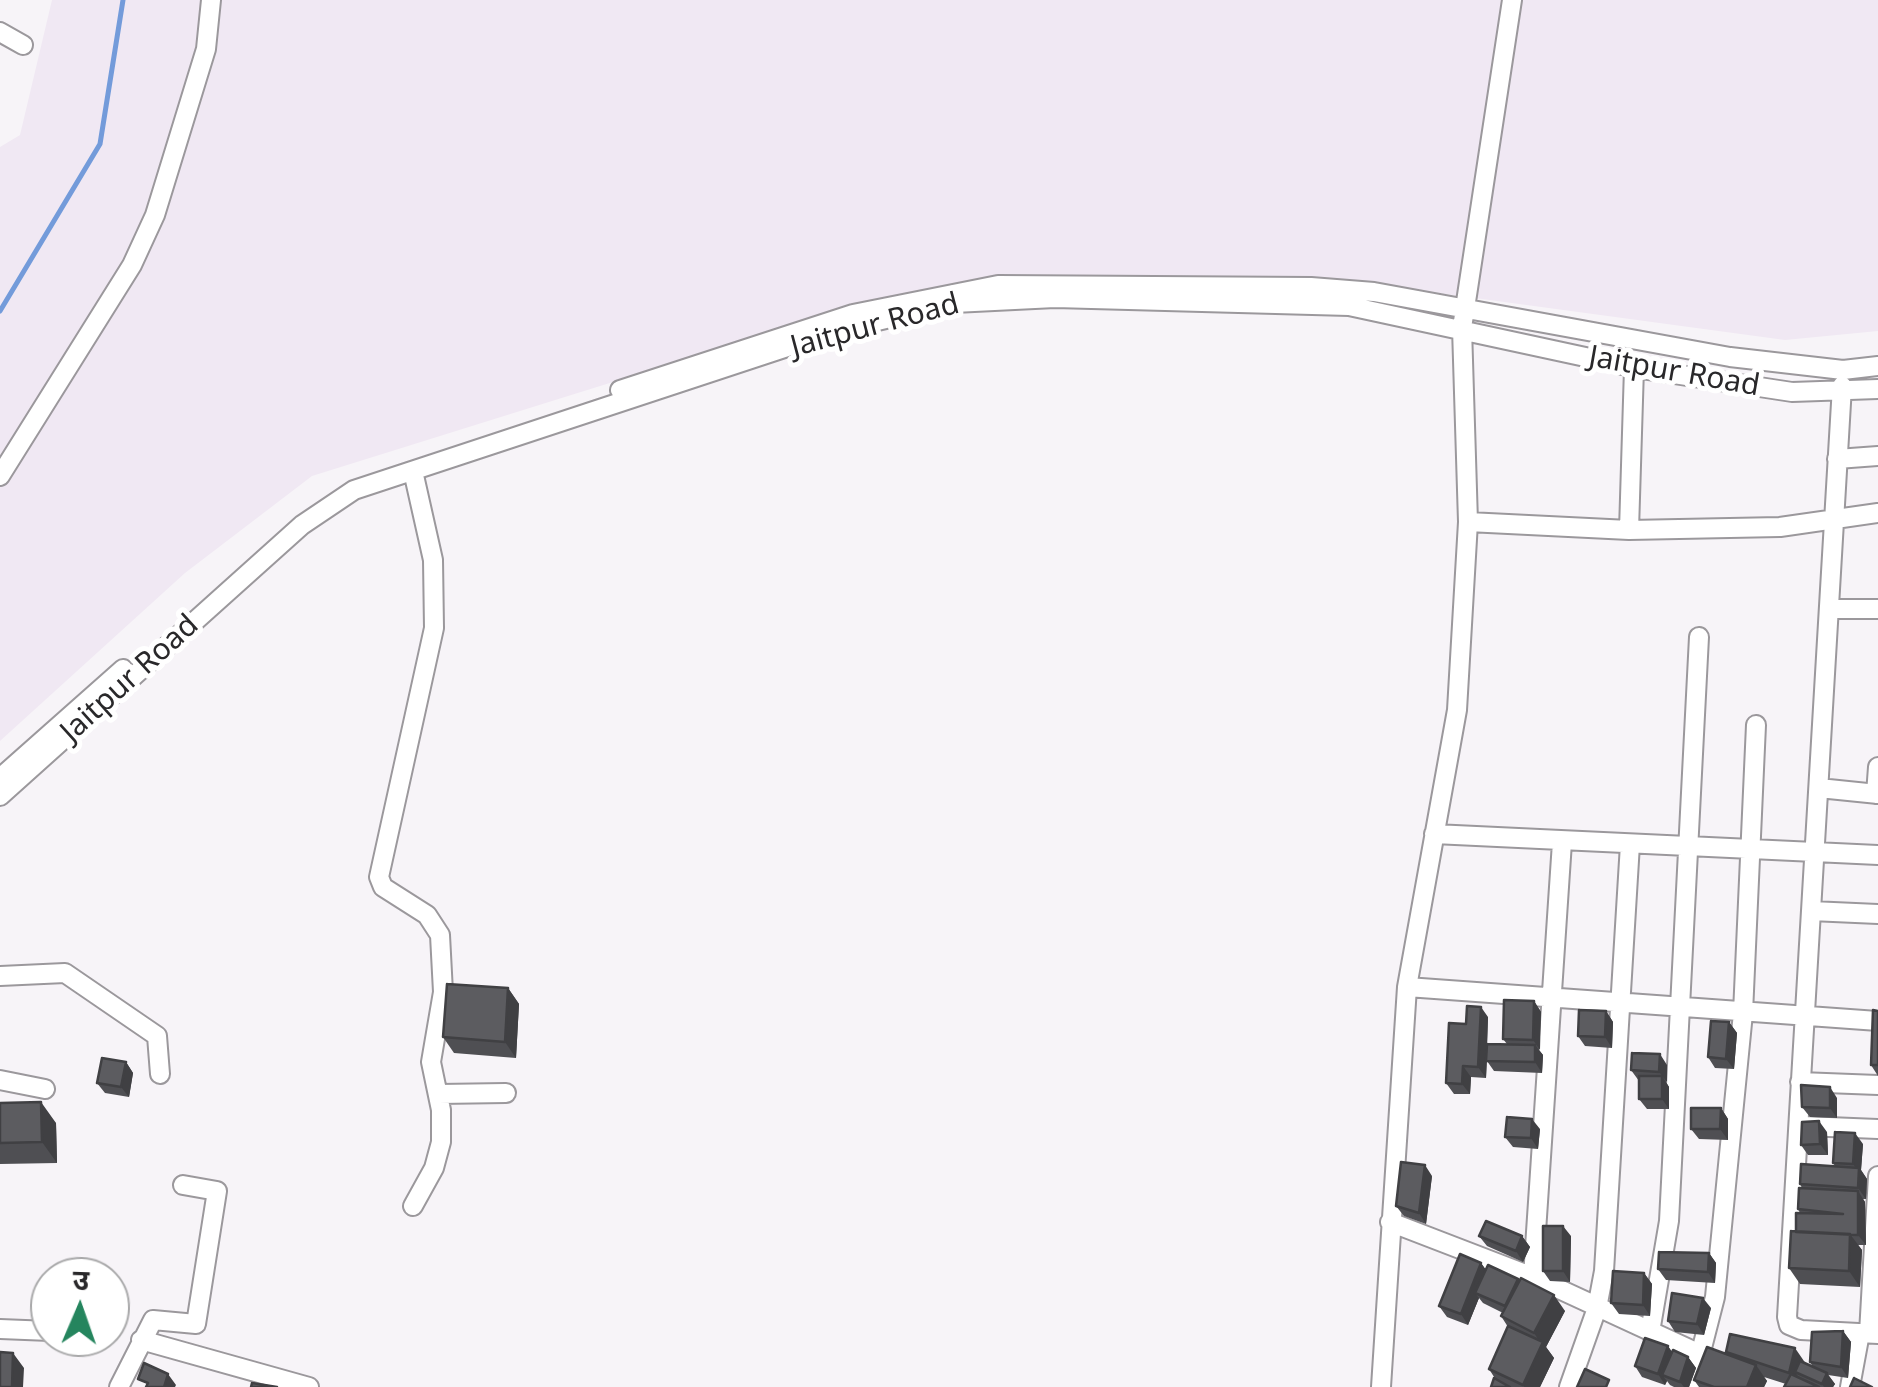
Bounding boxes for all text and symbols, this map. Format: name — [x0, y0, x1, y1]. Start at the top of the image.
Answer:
street label: Jaitpur Road — [787, 286, 963, 366]
street label: Jaitpur Road — [1586, 339, 1762, 405]
street label: Jaitpur Road — [54, 608, 206, 750]
north arrow — [30, 1257, 130, 1357]
text: उ — [72, 1260, 90, 1298]

